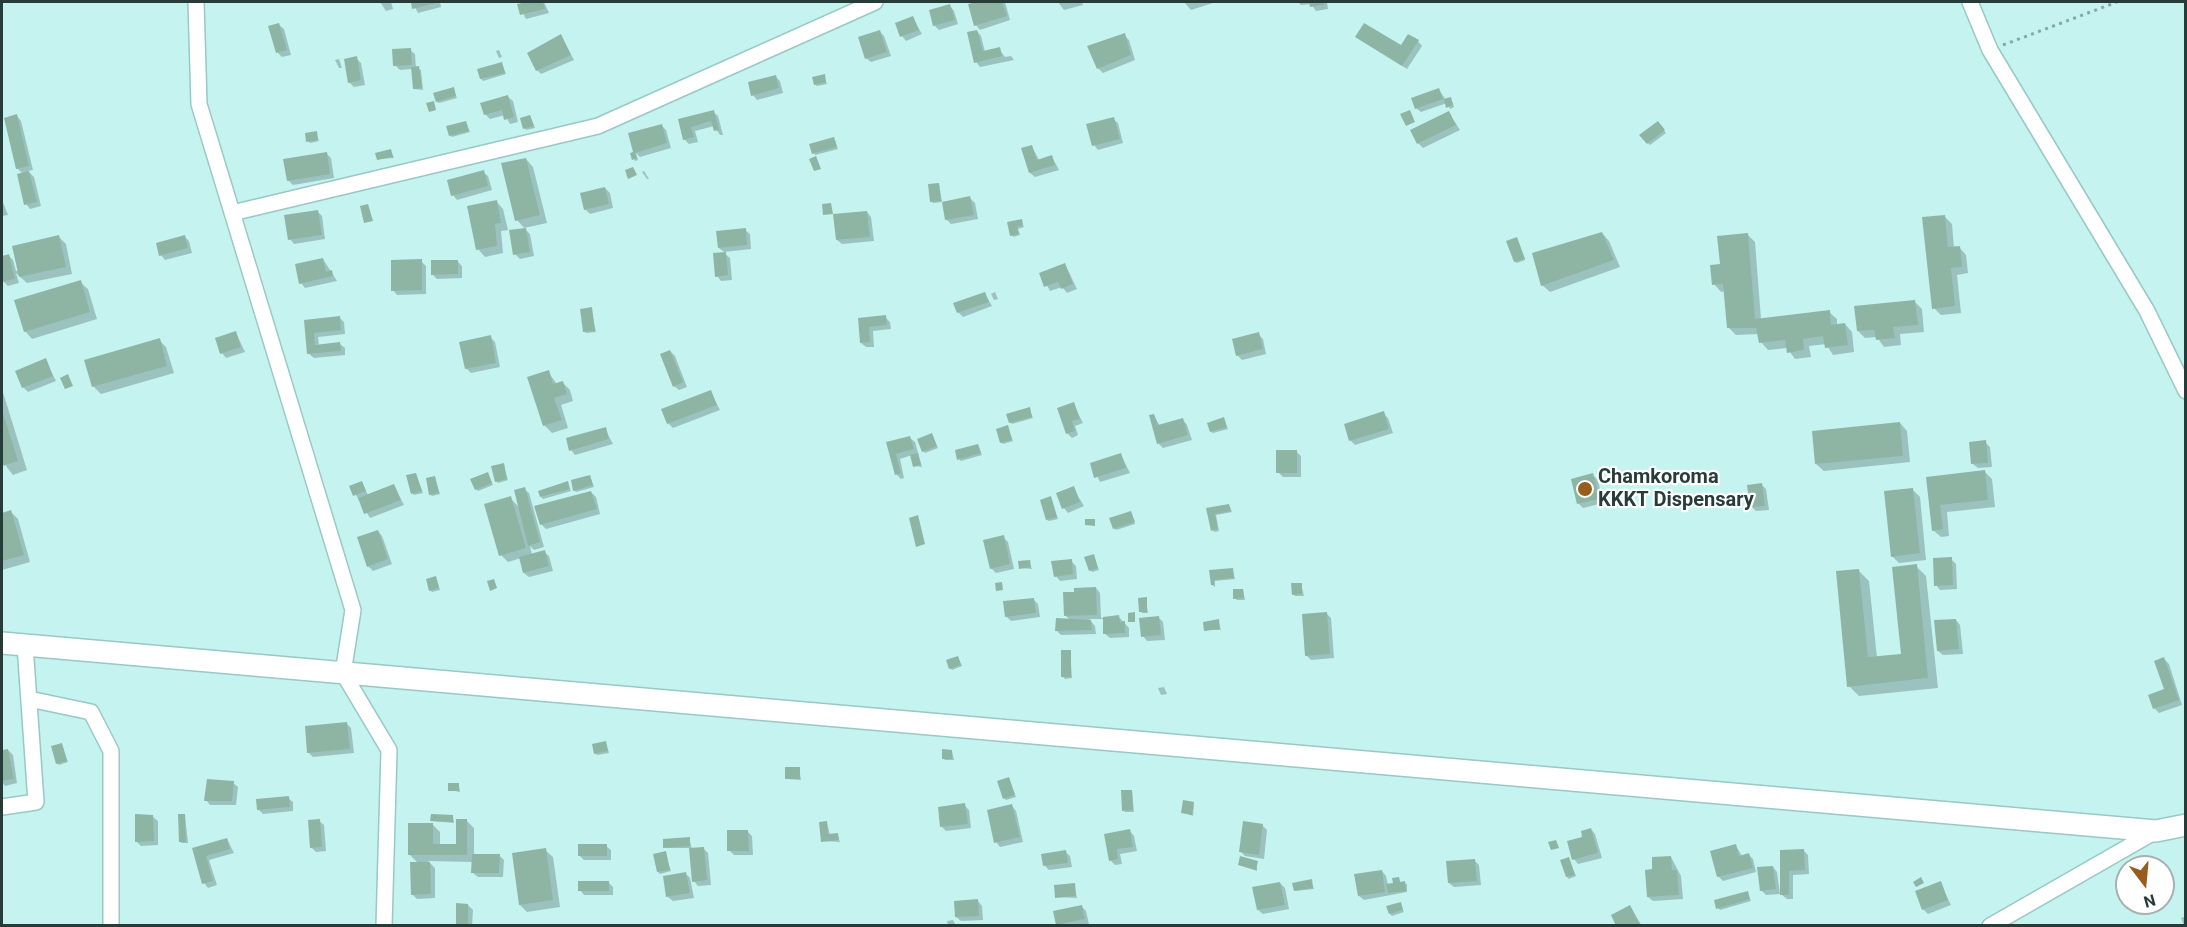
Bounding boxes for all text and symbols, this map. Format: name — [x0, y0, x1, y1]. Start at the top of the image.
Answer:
place label: Chamkoroma KKKT Dispensary — [1598, 466, 1754, 513]
marker: Chamkoroma KKKT Dispensary — [1576, 480, 1594, 498]
north arrow — [2115, 855, 2175, 915]
text: N — [2142, 890, 2158, 912]

